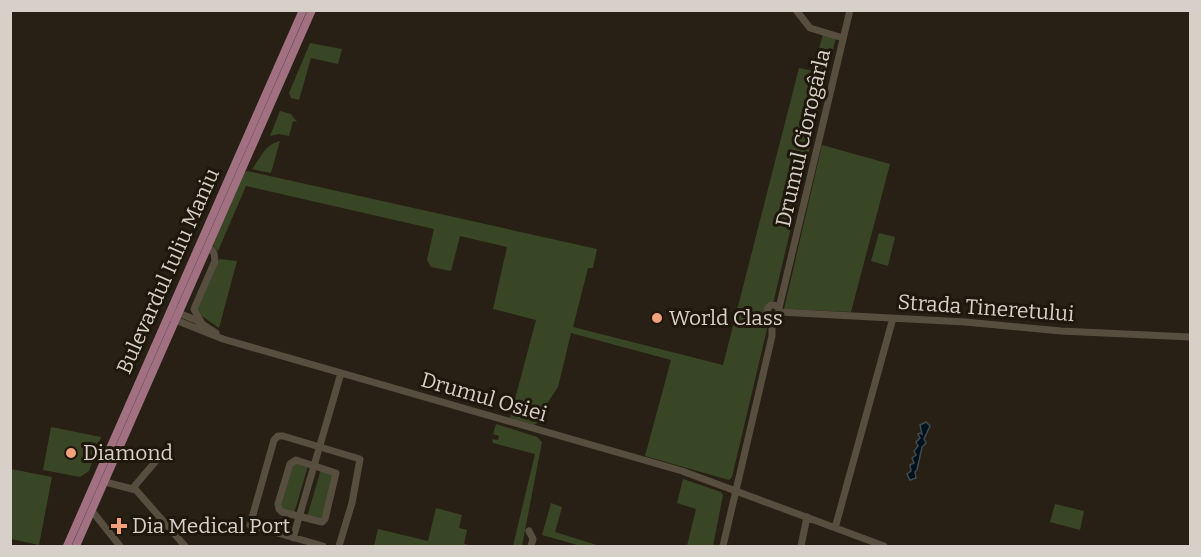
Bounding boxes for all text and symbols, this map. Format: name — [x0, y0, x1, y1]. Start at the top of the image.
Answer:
street label: Drumul Ciorogârla — [770, 46, 836, 229]
street label: Bulevardul Iuliu Maniu — [111, 164, 225, 378]
street label: Strada Tineretului — [897, 289, 1075, 327]
place label: World Class — [669, 305, 783, 331]
marker: World Class — [650, 311, 664, 325]
street label: Drumul Osiei — [418, 367, 550, 427]
place label: Diamond — [83, 440, 173, 466]
marker: Diamond — [64, 446, 78, 460]
place label: Dia Medical Port — [132, 513, 291, 539]
marker: Dia Medical Port — [110, 517, 128, 535]

